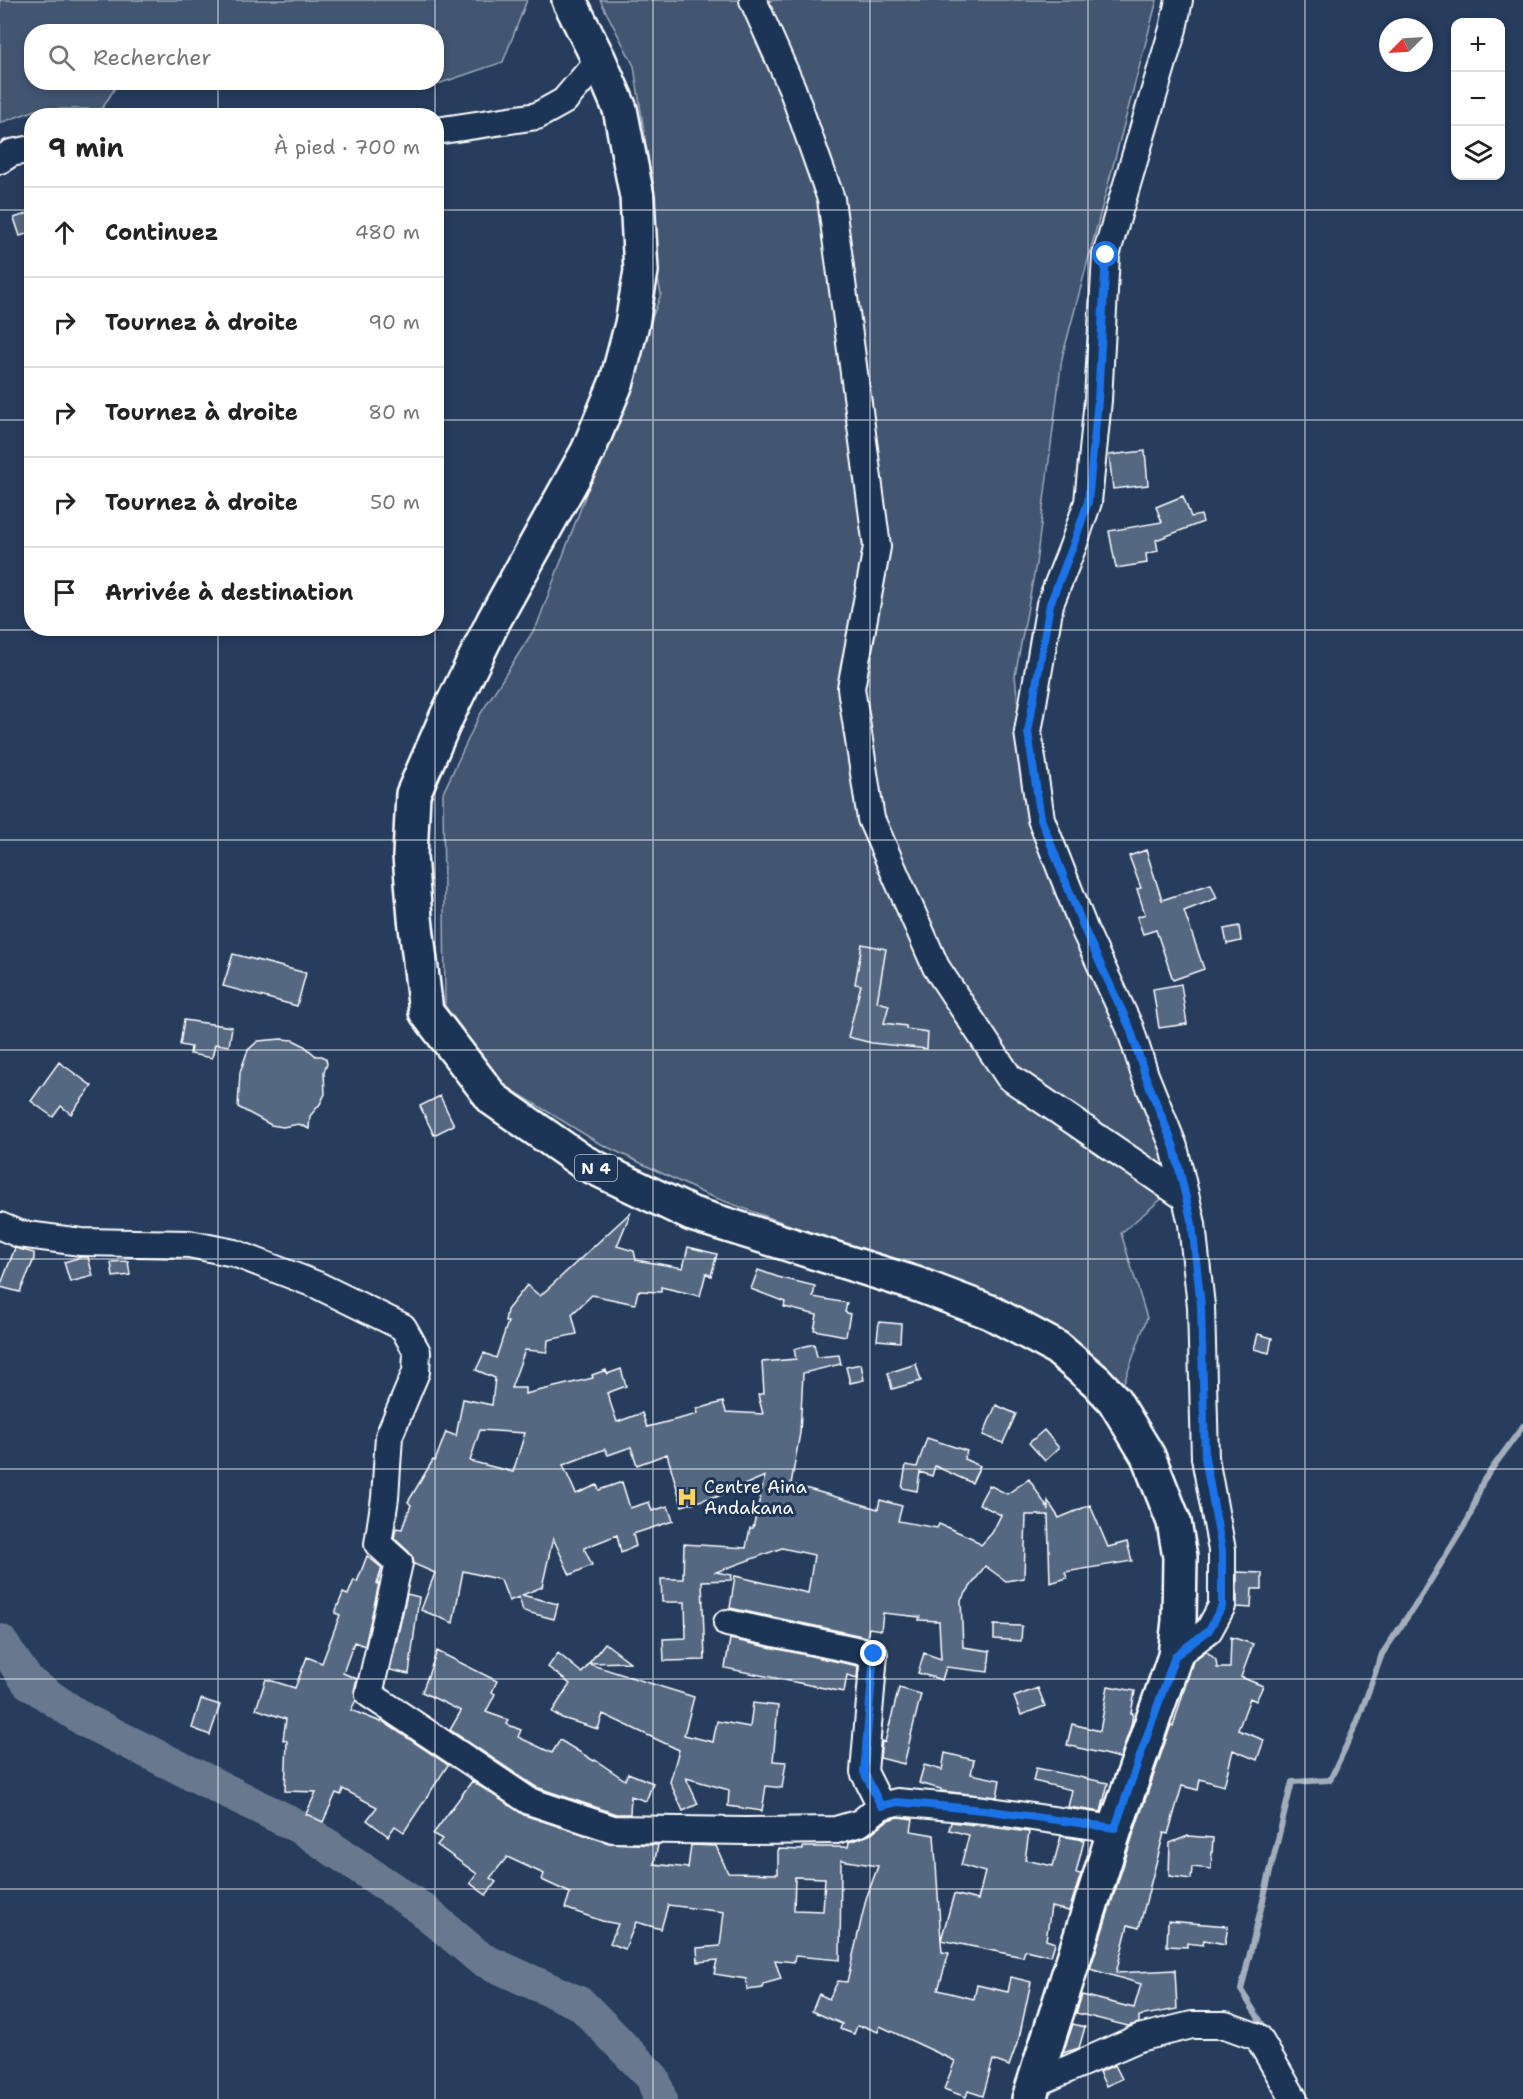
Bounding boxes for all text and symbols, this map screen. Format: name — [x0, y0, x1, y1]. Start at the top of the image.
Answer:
north arrow — [1379, 18, 1433, 72]
map controls — [1451, 18, 1505, 180]
button: + — [1451, 18, 1505, 72]
search box — [24, 24, 444, 90]
icon: search — [45, 41, 78, 74]
text: Rechercher — [93, 43, 212, 72]
button: − — [1451, 72, 1505, 126]
button: layers — [1451, 126, 1505, 180]
text: 9 min — [48, 130, 124, 165]
text: À pied · 700 m — [274, 134, 420, 160]
icon: ahead — [48, 216, 81, 249]
text: Continuez — [105, 218, 218, 247]
text: 480 m — [355, 219, 420, 245]
route start — [1092, 241, 1118, 267]
icon: right — [48, 306, 81, 339]
text: Tournez à droite — [105, 308, 298, 337]
text: 90 m — [368, 309, 420, 335]
icon: right — [48, 396, 81, 429]
text: Tournez à droite — [105, 398, 298, 427]
text: 80 m — [368, 399, 420, 425]
icon: right — [48, 486, 81, 519]
text: Tournez à droite — [105, 488, 298, 517]
text: 50 m — [370, 489, 420, 515]
icon: arrive — [48, 576, 81, 609]
text: Arrivée à destination — [105, 578, 353, 607]
road number: N 4 — [575, 1155, 617, 1181]
place label: Centre Aina Andakana — [704, 1475, 807, 1520]
hospital icon: Centre Aina Andakana — [675, 1485, 699, 1509]
route end — [860, 1640, 886, 1666]

